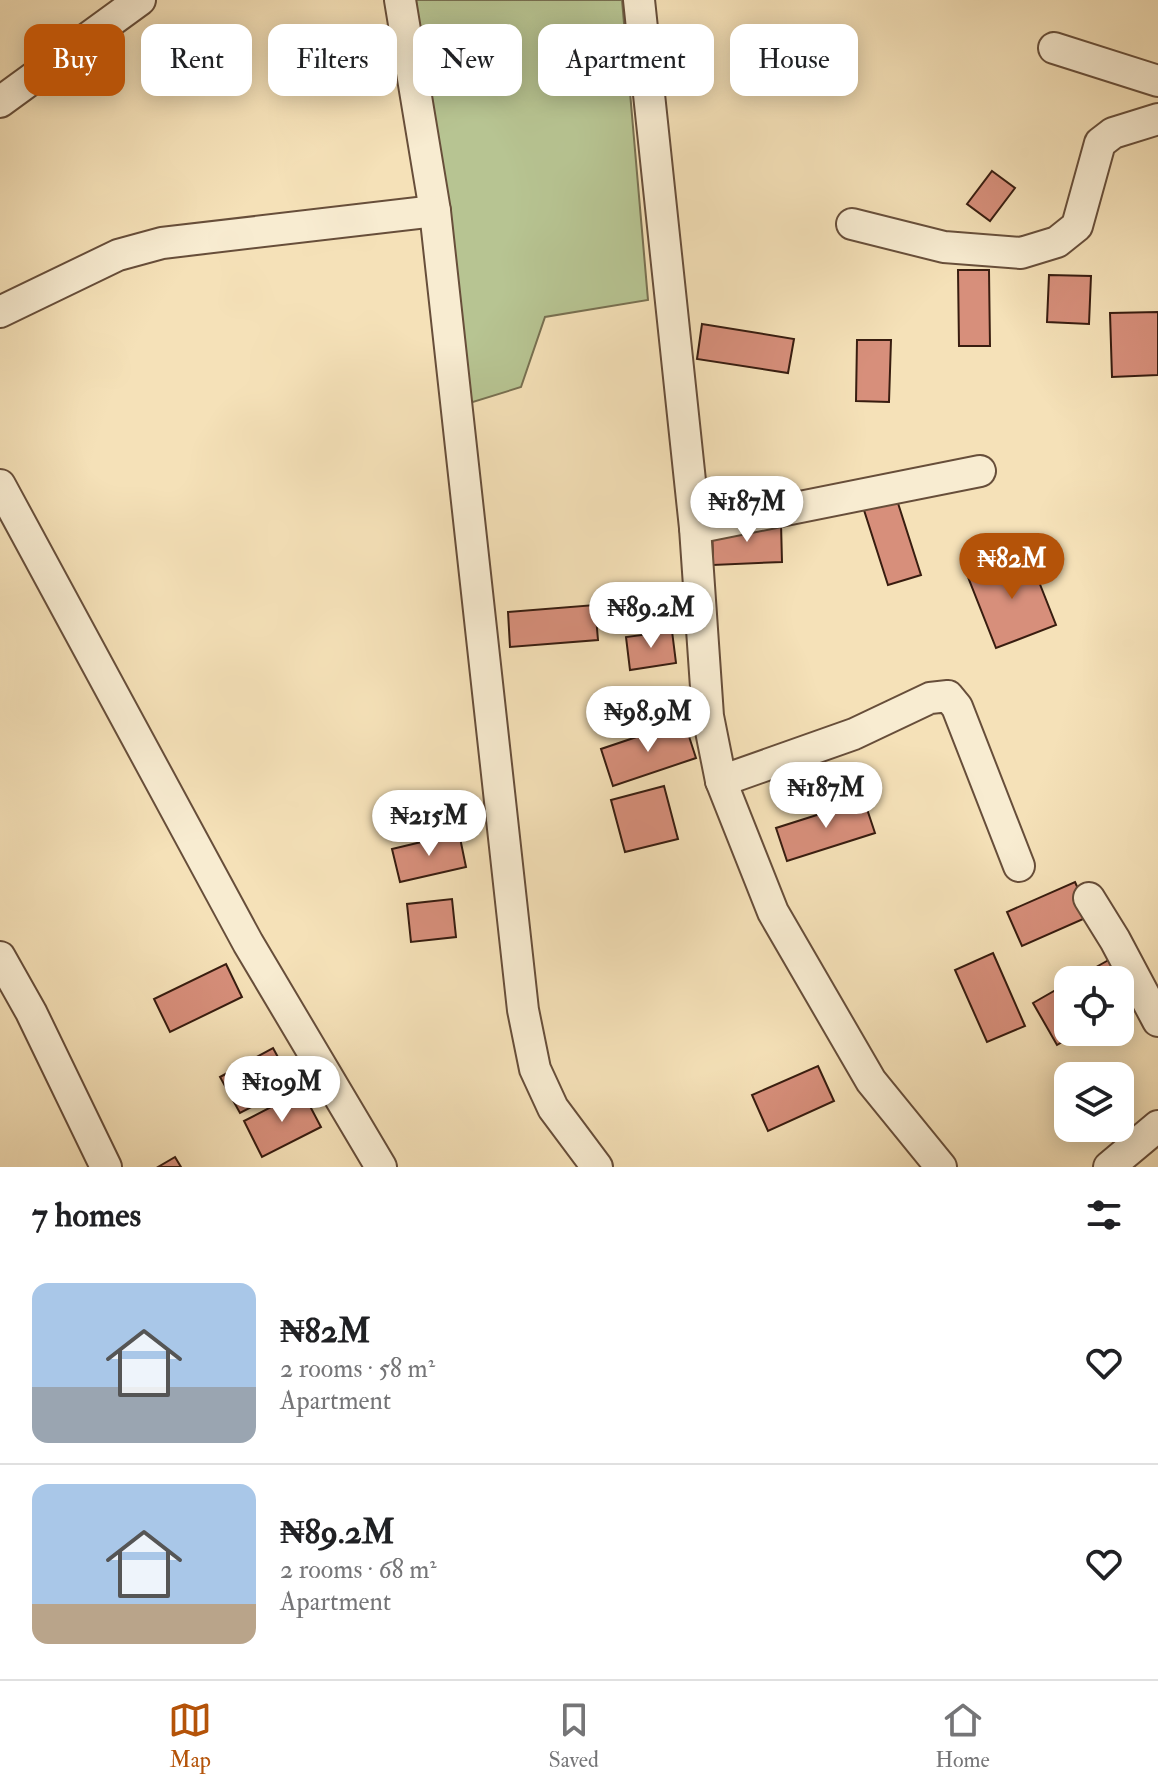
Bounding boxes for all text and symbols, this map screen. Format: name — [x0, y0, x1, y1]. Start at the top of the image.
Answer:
chip: Buy — [24, 24, 125, 96]
chip: Rent — [141, 24, 252, 96]
chip: Filters — [268, 24, 397, 96]
chip: New — [413, 24, 522, 96]
chip: Apartment — [538, 24, 714, 96]
chip: House — [730, 24, 858, 96]
pin: ₦187M — [691, 476, 803, 544]
text: ₦187M — [708, 486, 786, 518]
pin: ₦82M — [965, 533, 1059, 601]
text: ₦82M — [977, 543, 1047, 575]
pin: ₦89.2M — [586, 582, 716, 650]
text: ₦89.2M — [607, 592, 695, 624]
pin: ₦98.9M — [583, 686, 713, 754]
text: ₦98.9M — [604, 696, 692, 728]
pin: ₦187M — [770, 762, 882, 830]
text: ₦187M — [787, 772, 865, 804]
pin: ₦215M — [373, 790, 485, 858]
text: ₦215M — [390, 800, 468, 832]
map controls — [1054, 966, 1134, 1142]
button: locate — [1054, 966, 1134, 1046]
pin: ₦109M — [226, 1056, 338, 1124]
button: layers — [1054, 1062, 1134, 1142]
text: ₦109M — [242, 1066, 322, 1098]
icon: filters — [1082, 1193, 1126, 1237]
text: 7 homes — [32, 1194, 141, 1237]
text: ₦82M — [280, 1310, 371, 1353]
icon: home — [96, 1315, 192, 1411]
icon: heart — [1082, 1341, 1126, 1385]
text: 2 rooms · 58 m² — [280, 1353, 435, 1385]
text: Apartment — [280, 1385, 391, 1417]
text: ₦89.2M — [280, 1511, 395, 1554]
icon: home — [96, 1516, 192, 1612]
icon: heart — [1082, 1542, 1126, 1586]
text: 2 rooms · 68 m² — [280, 1554, 437, 1586]
text: Apartment — [280, 1586, 391, 1618]
tab: Map — [168, 1698, 212, 1774]
tab: Saved — [549, 1698, 599, 1774]
tab: Home — [935, 1698, 990, 1774]

